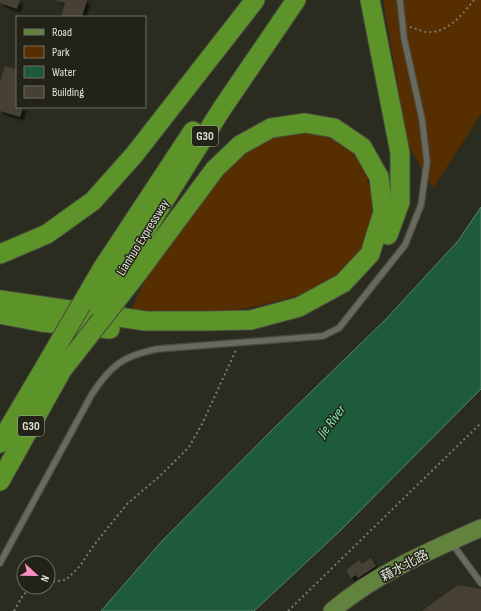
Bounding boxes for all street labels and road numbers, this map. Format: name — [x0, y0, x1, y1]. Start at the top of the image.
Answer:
road number: G30 — [192, 126, 218, 146]
street label: Lianhuo Expressway — [113, 196, 173, 279]
road number: G30 — [18, 416, 44, 436]
street label: 藉水北路 — [378, 547, 431, 585]

